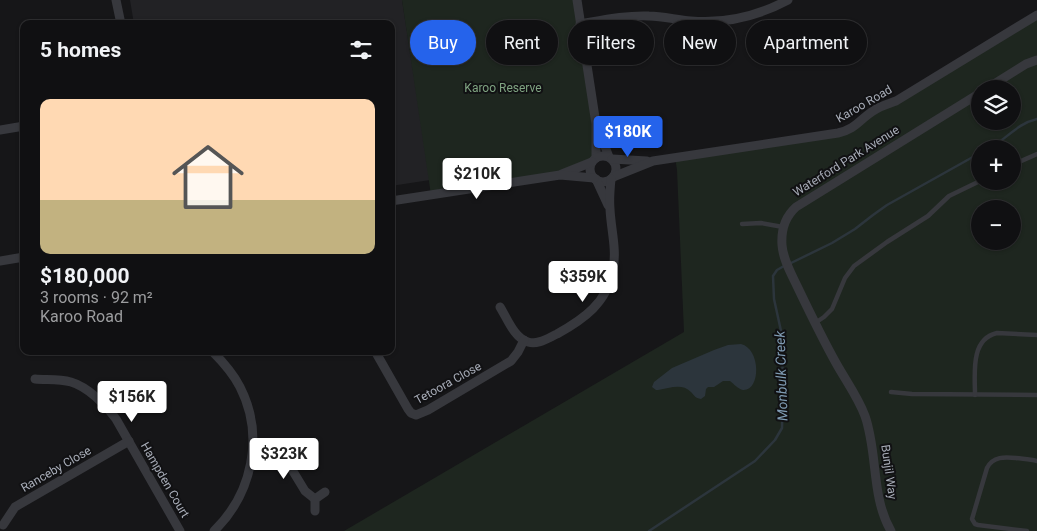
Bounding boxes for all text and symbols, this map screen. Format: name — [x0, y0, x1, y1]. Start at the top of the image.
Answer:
chip: Buy — [410, 20, 476, 65]
chip: Rent — [486, 20, 558, 65]
chip: Filters — [568, 20, 654, 65]
chip: New — [664, 20, 736, 65]
chip: Apartment — [746, 20, 867, 65]
icon: filters — [347, 36, 375, 64]
text: 5 homes — [40, 38, 121, 62]
map controls — [971, 80, 1021, 250]
button: layers — [971, 80, 1021, 130]
park label: Karoo Reserve — [464, 81, 542, 95]
street label: Karoo Road — [834, 82, 894, 126]
pin: $180K — [593, 116, 663, 158]
text: $180K — [605, 122, 651, 141]
street label: Waterford Park Avenue — [790, 123, 902, 199]
icon: home — [163, 132, 253, 222]
button: + — [971, 140, 1021, 190]
pin: $210K — [442, 158, 512, 200]
text: $210K — [454, 164, 500, 183]
button: − — [971, 200, 1021, 250]
pin: $359K — [548, 260, 618, 303]
text: $180,000 — [40, 264, 130, 288]
text: $359K — [560, 267, 606, 286]
text: 3 rooms · 92 m² — [40, 288, 153, 307]
text: Karoo Road — [40, 307, 123, 326]
water label: Monbulk Creek — [771, 329, 791, 421]
street label: Tetoora Close — [412, 359, 484, 407]
pin: $156K — [97, 380, 167, 423]
text: $156K — [109, 387, 155, 406]
pin: $323K — [249, 438, 319, 480]
street label: Hampden Court — [138, 440, 192, 520]
street label: Ranceby Close — [18, 443, 94, 495]
text: $323K — [261, 444, 307, 463]
street label: Bunjil Way — [878, 444, 900, 501]

